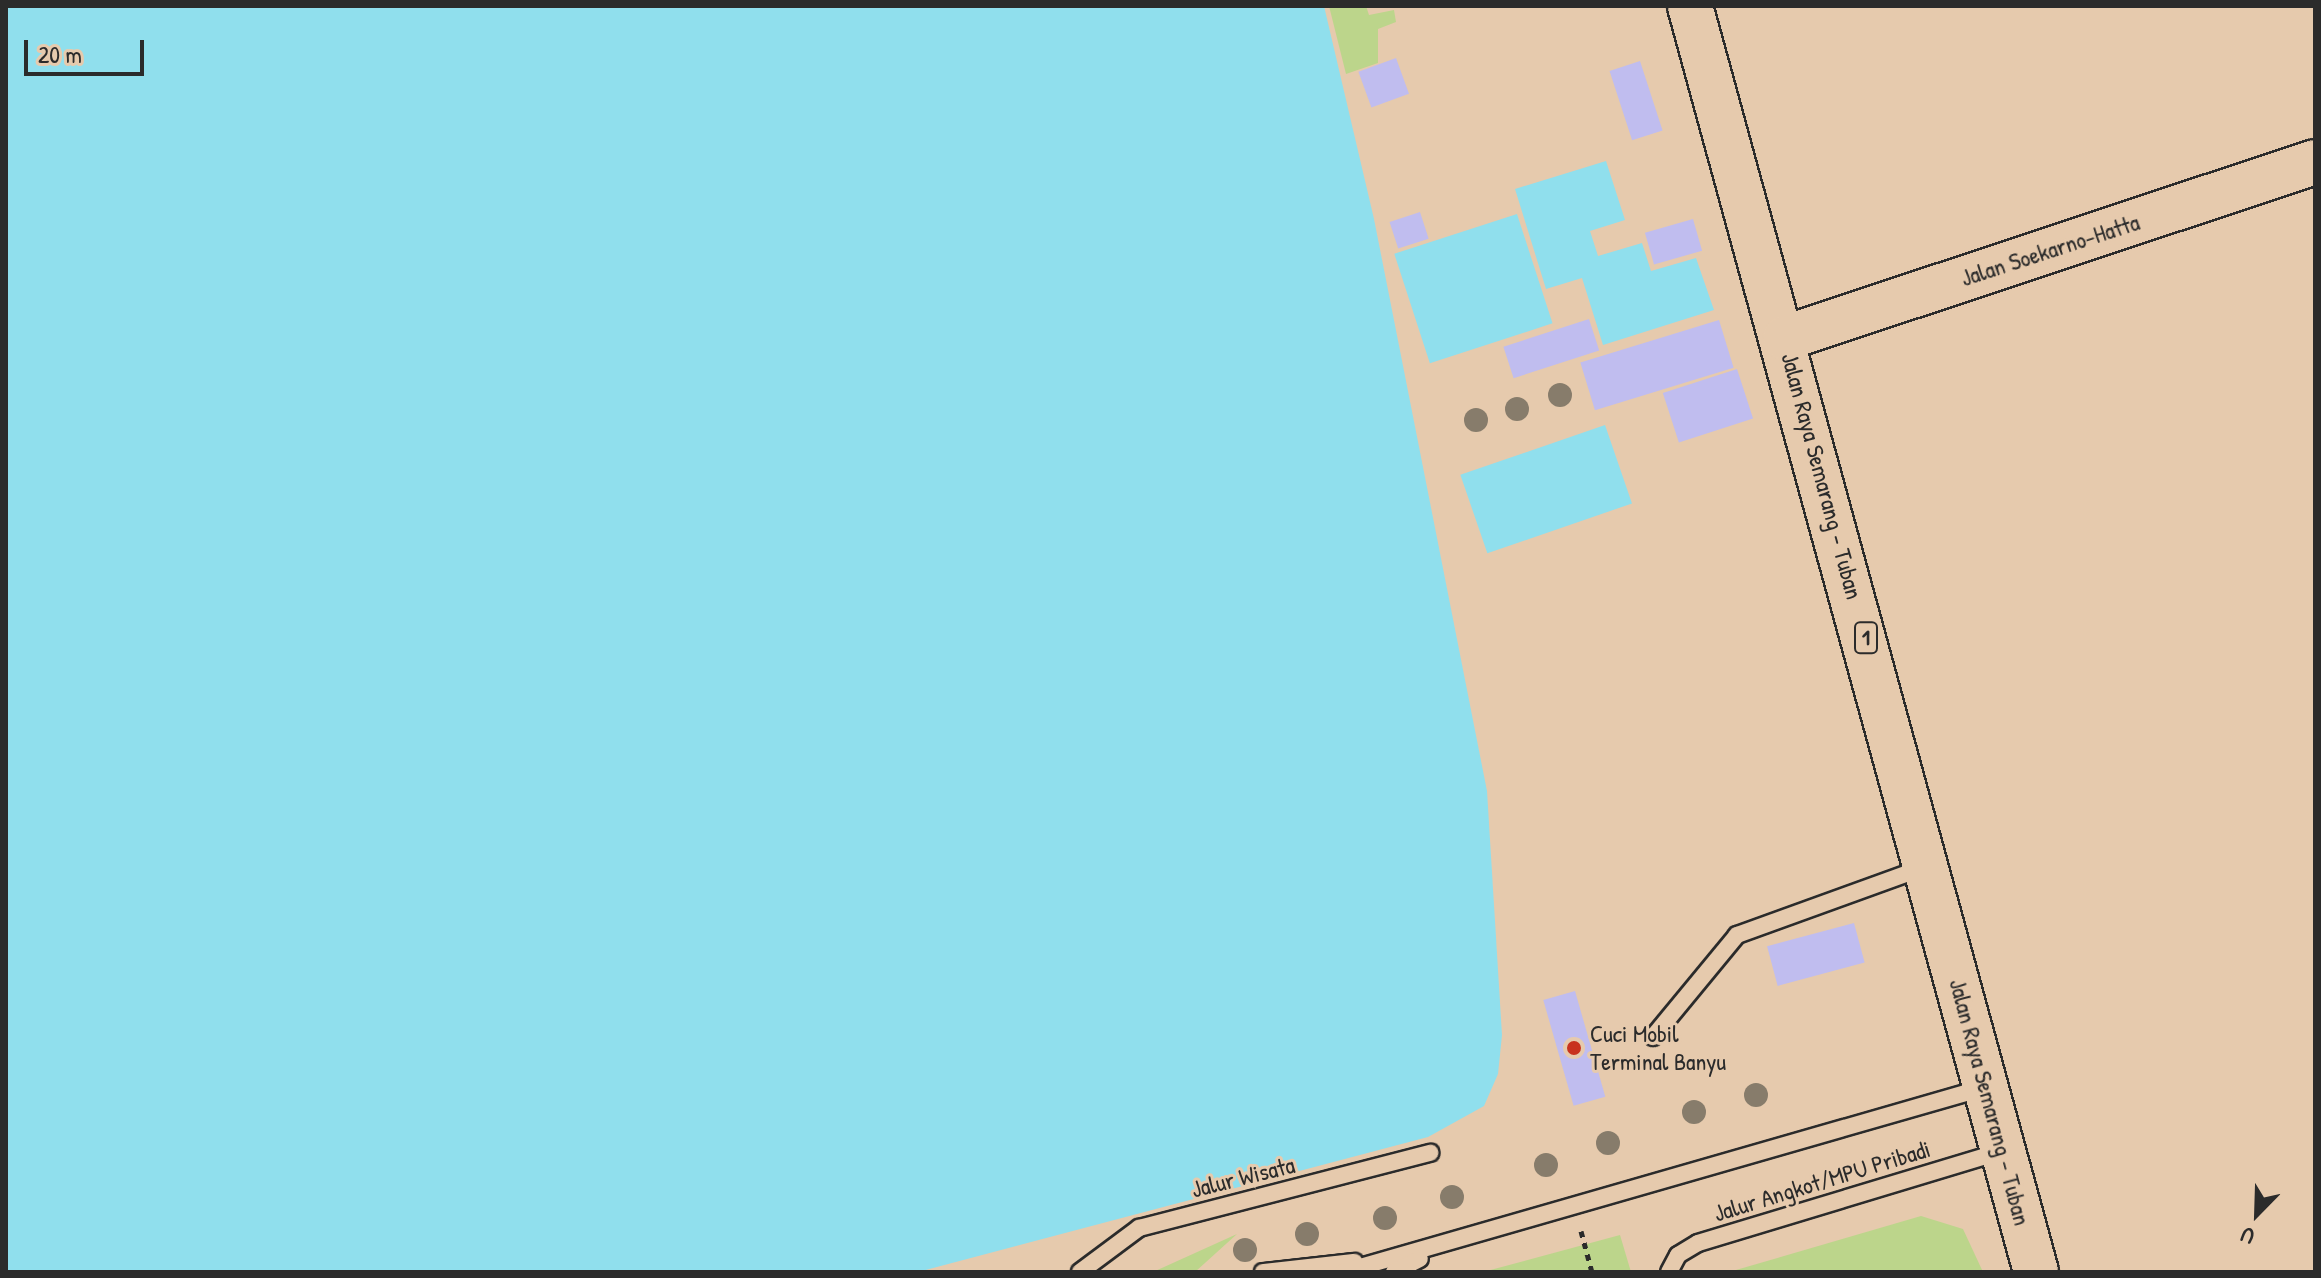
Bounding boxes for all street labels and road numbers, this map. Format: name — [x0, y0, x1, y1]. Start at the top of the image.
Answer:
street label: Jalan Soekarno-Hatta — [1957, 208, 2143, 292]
street label: Jalan Raya Semarang - Tuban — [1775, 350, 1869, 602]
road number: 1 — [1854, 620, 1878, 656]
street label: Jalan Raya Semarang - Tuban — [1943, 976, 2037, 1228]
street label: Jalur Angkot/MPU Pribadi — [1710, 1134, 1934, 1228]
street label: Jalur Wisata — [1188, 1150, 1298, 1204]

